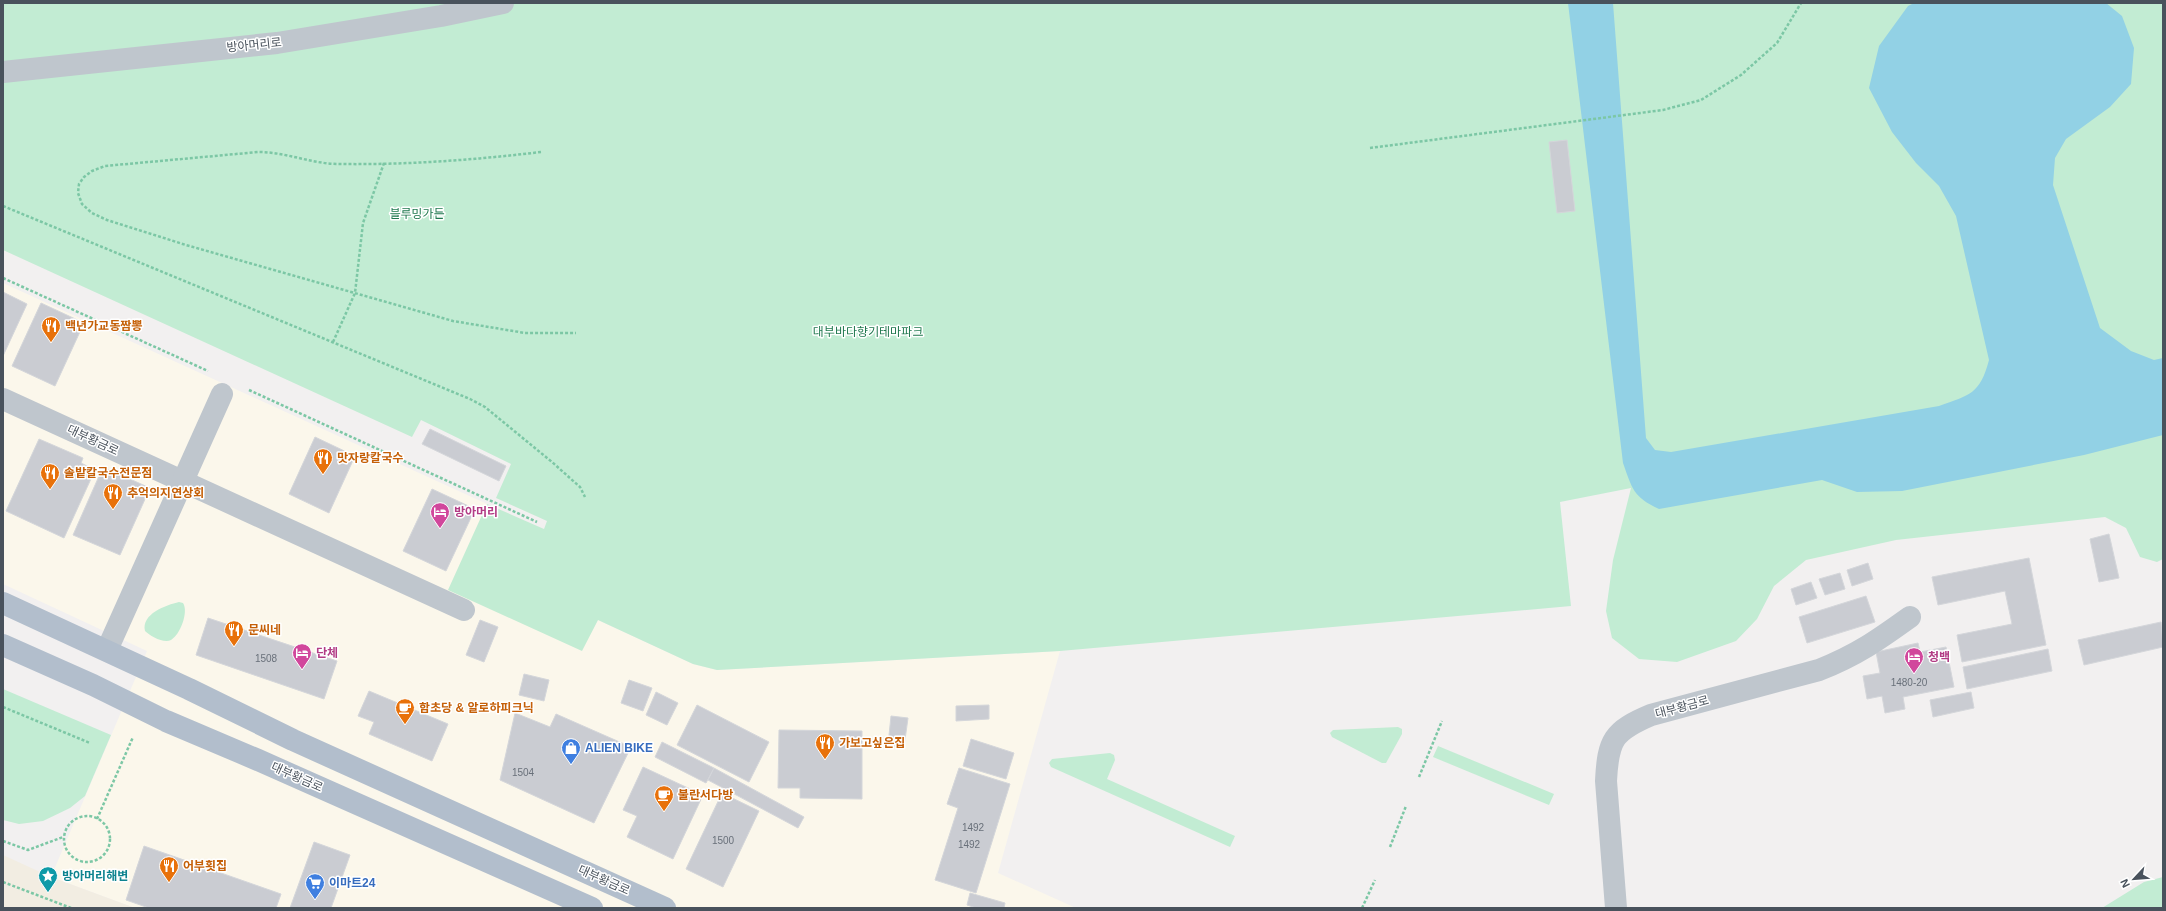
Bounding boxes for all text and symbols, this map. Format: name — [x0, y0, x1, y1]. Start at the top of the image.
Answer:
street label: 방아머리로 — [226, 35, 282, 55]
park label: 블루밍가든 — [389, 207, 445, 221]
restaurant icon: 백년가교동짬뽕 — [40, 315, 62, 343]
place label: 백년가교동짬뽕 — [65, 319, 142, 333]
park label: 대부바다향기테마파크 — [813, 325, 923, 339]
street label: 대부황금로 — [65, 422, 121, 458]
restaurant icon: 맛자랑칼국수 — [312, 447, 334, 475]
place label: 맛자랑칼국수 — [337, 451, 403, 465]
restaurant icon: 솔밭칼국수전문점 — [39, 462, 61, 490]
place label: 솔밭칼국수전문점 — [64, 466, 152, 480]
restaurant icon: 추억의지연상회 — [102, 482, 124, 510]
place label: 추억의지연상회 — [127, 486, 204, 500]
hotel icon: 방아머리 — [429, 501, 451, 529]
place label: 방아머리 — [454, 505, 498, 519]
restaurant icon: 문씨네 — [223, 619, 245, 647]
place label: 문씨네 — [248, 623, 281, 637]
hotel icon: 단체 — [291, 642, 313, 670]
place label: 단체 — [316, 646, 338, 660]
hotel icon: 청백 — [1903, 646, 1925, 674]
place label: 청백 — [1928, 650, 1950, 664]
house number: 1508 — [255, 653, 278, 664]
house number: 1480-20 — [1891, 677, 1928, 688]
street label: 대부황금로 — [1654, 693, 1710, 721]
cafe icon: 함초당 & 알로하피크닉 — [394, 697, 416, 725]
place label: 함초당 & 알로하피크닉 — [419, 701, 534, 715]
restaurant icon: 가보고싶은집 — [814, 732, 836, 760]
place label: 가보고싶은집 — [839, 736, 905, 750]
shop icon: ALIEN BIKE — [560, 737, 582, 765]
place label: ALIEN BIKE — [585, 741, 653, 755]
street label: 대부황금로 — [269, 759, 325, 795]
house number: 1504 — [512, 767, 535, 778]
cafe icon: 불란서다방 — [653, 784, 675, 812]
place label: 불란서다방 — [678, 788, 733, 802]
house number: 1492 — [962, 822, 985, 833]
house number: 1500 — [712, 835, 735, 846]
house number: 1492 — [958, 839, 981, 850]
restaurant icon: 어부횟집 — [158, 855, 180, 883]
place label: 어부횟집 — [183, 859, 227, 873]
north arrow — [2114, 859, 2154, 899]
street label: 대부황금로 — [576, 862, 632, 898]
place icon: 방아머리해변 — [37, 865, 59, 893]
place label: 방아머리해변 — [62, 869, 128, 883]
supermarket icon: 이마트24 — [304, 872, 326, 900]
place label: 이마트24 — [329, 876, 376, 890]
text: N — [2118, 877, 2132, 890]

